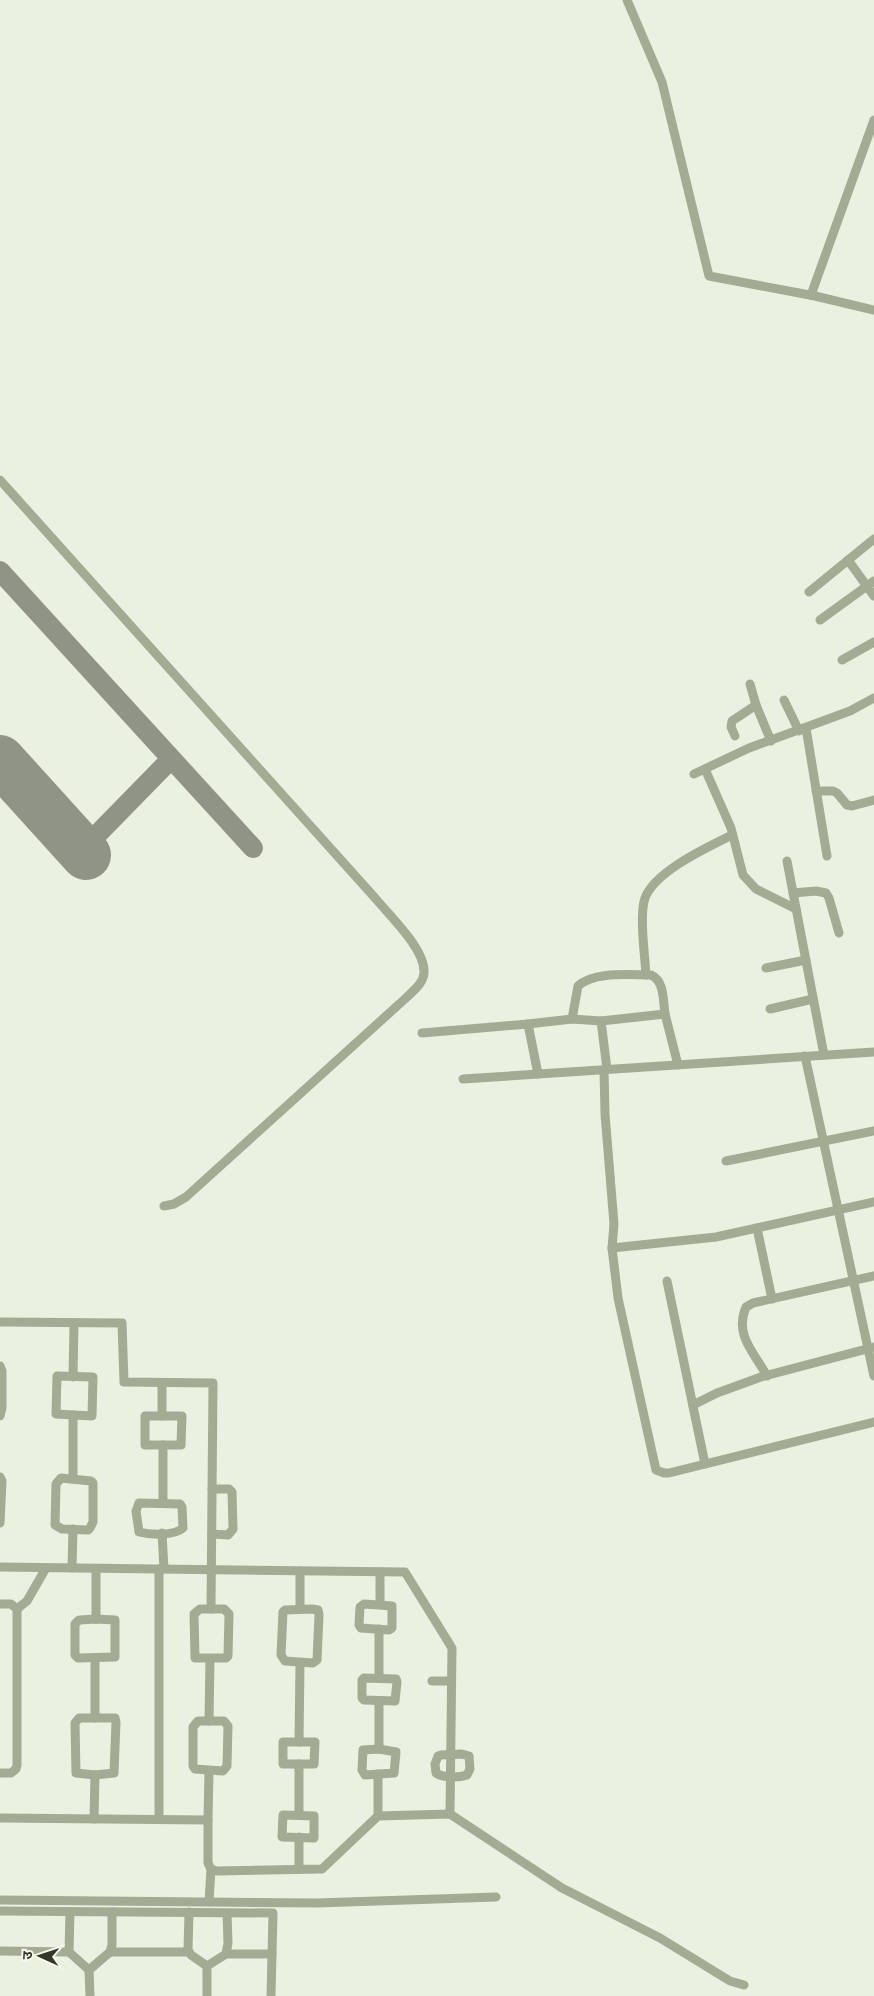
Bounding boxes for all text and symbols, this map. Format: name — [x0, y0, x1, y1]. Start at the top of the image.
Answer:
north arrow — [15, 1931, 65, 1981]
text: उ — [19, 1950, 35, 1960]

